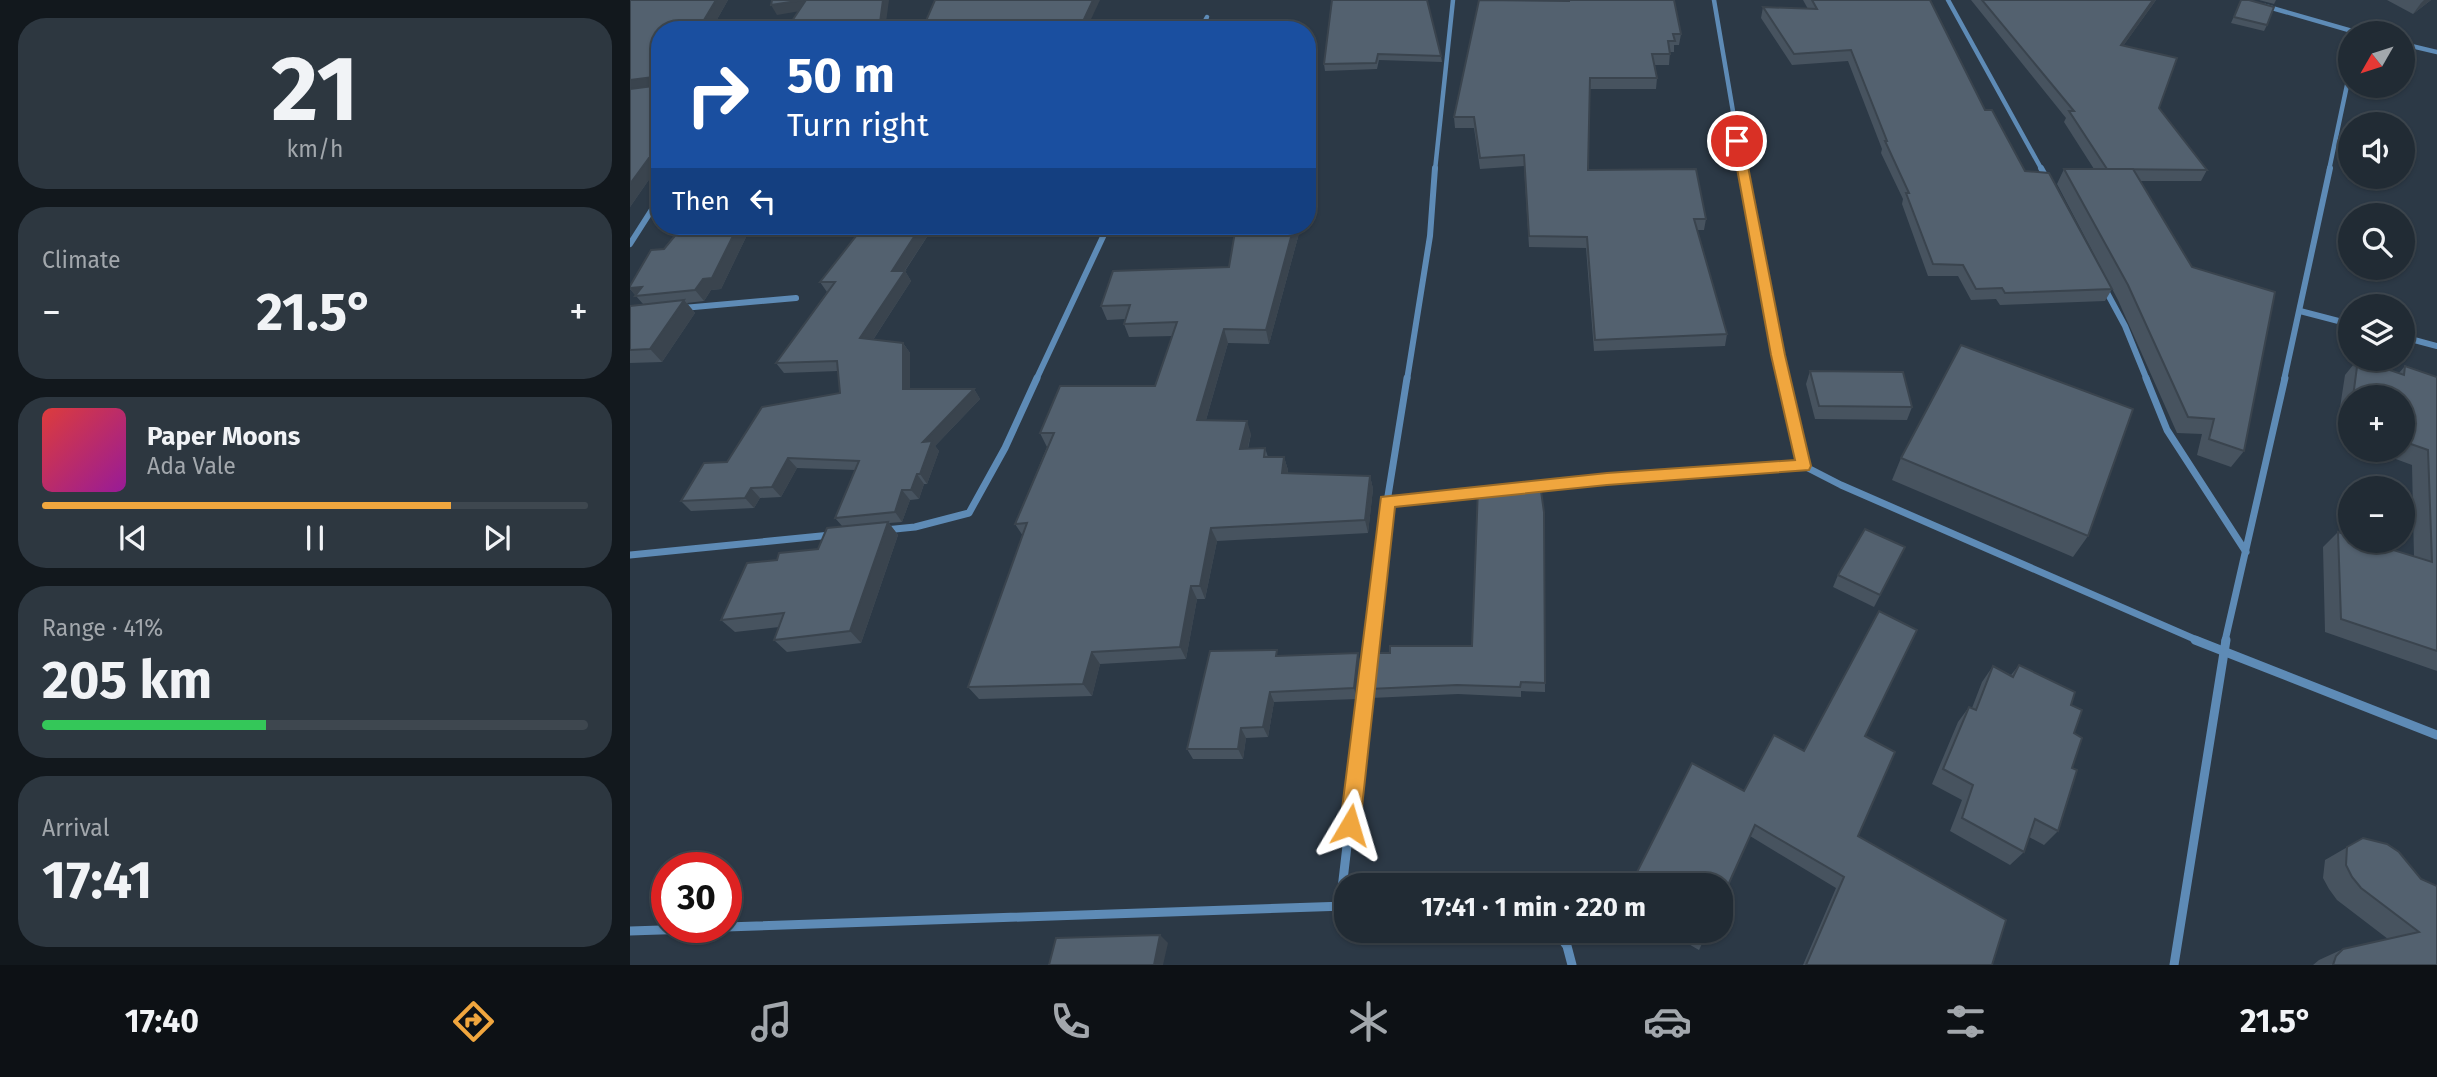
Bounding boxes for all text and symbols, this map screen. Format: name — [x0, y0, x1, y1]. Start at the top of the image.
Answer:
north arrow — [2338, 21, 2415, 98]
map controls — [2338, 21, 2415, 553]
text: 21 — [271, 35, 359, 144]
text: 50 m — [787, 46, 895, 105]
icon: right — [672, 49, 763, 140]
text: Turn right — [787, 106, 929, 144]
pin — [1707, 111, 1767, 171]
button: sound — [2338, 112, 2415, 189]
icon: arrive — [1718, 122, 1756, 160]
text: km/h — [287, 135, 343, 163]
icon: left — [744, 182, 782, 220]
text: Then — [672, 186, 730, 217]
button: search — [2338, 203, 2415, 280]
text: Climate — [42, 246, 121, 274]
text: 21.5° — [256, 281, 374, 344]
text: − — [42, 289, 61, 335]
text: + — [569, 289, 588, 335]
button: layers — [2338, 294, 2415, 371]
button: + — [2338, 385, 2415, 462]
text: Paper Moons — [147, 421, 300, 452]
text: Ada Vale — [147, 452, 236, 480]
button: − — [2338, 476, 2415, 553]
icon: previous — [114, 519, 152, 557]
icon: pause — [296, 519, 334, 557]
icon: next — [478, 519, 516, 557]
text: Range · 41% — [42, 614, 163, 642]
text: 205 km — [42, 649, 212, 712]
position arrow — [1313, 788, 1387, 862]
text: Arrival — [42, 814, 109, 842]
text: 17:41 — [42, 849, 152, 912]
speed limit sign: 30 — [651, 852, 742, 943]
text: 17:41 · 1 min · 220 m — [1421, 892, 1646, 923]
icon: directions — [449, 997, 498, 1046]
icon: music — [747, 997, 796, 1046]
icon: phone — [1046, 997, 1095, 1046]
icon: climate — [1344, 997, 1393, 1046]
icon: car — [1643, 997, 1692, 1046]
icon: filters — [1941, 997, 1990, 1046]
text: 17:40 — [125, 1002, 199, 1040]
text: 21.5° — [2240, 1002, 2312, 1040]

